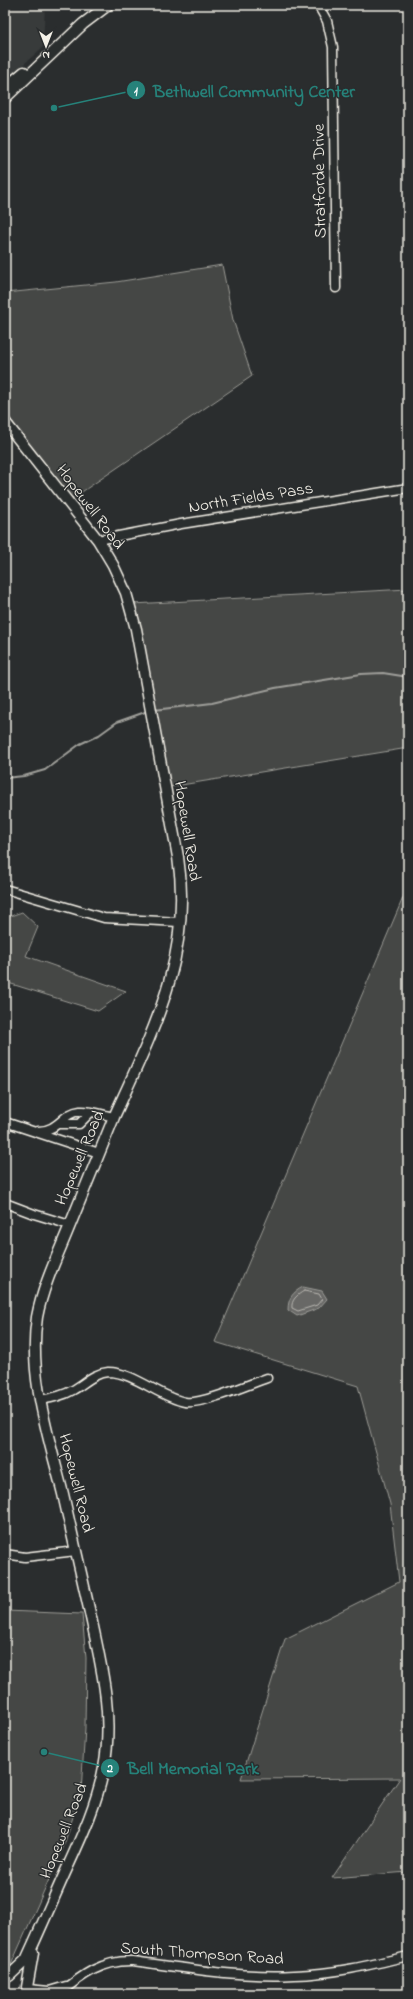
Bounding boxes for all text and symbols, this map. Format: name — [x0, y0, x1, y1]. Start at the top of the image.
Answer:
north arrow — [26, 26, 66, 66]
text: N — [42, 47, 50, 63]
callout: Bethwell Community Center — [126, 75, 363, 105]
text: Bethwell Community Center — [152, 80, 355, 107]
text: 1 — [134, 83, 138, 101]
street label: Stratforde Drive — [306, 123, 333, 239]
street label: Hopewell Road — [50, 459, 131, 555]
street label: North Fields Pass — [187, 476, 315, 520]
street label: Hopewell Road — [167, 779, 207, 883]
street label: Hopewell Road — [49, 1106, 111, 1210]
street label: Hopewell Road — [52, 1431, 100, 1536]
callout: Bell Memorial Park — [100, 1753, 267, 1783]
text: Bell Memorial Park — [126, 1757, 260, 1783]
text: 2 — [106, 1760, 113, 1778]
street label: Hopewell Road — [33, 1779, 95, 1883]
street label: South Thompson Road — [119, 1936, 285, 1972]

